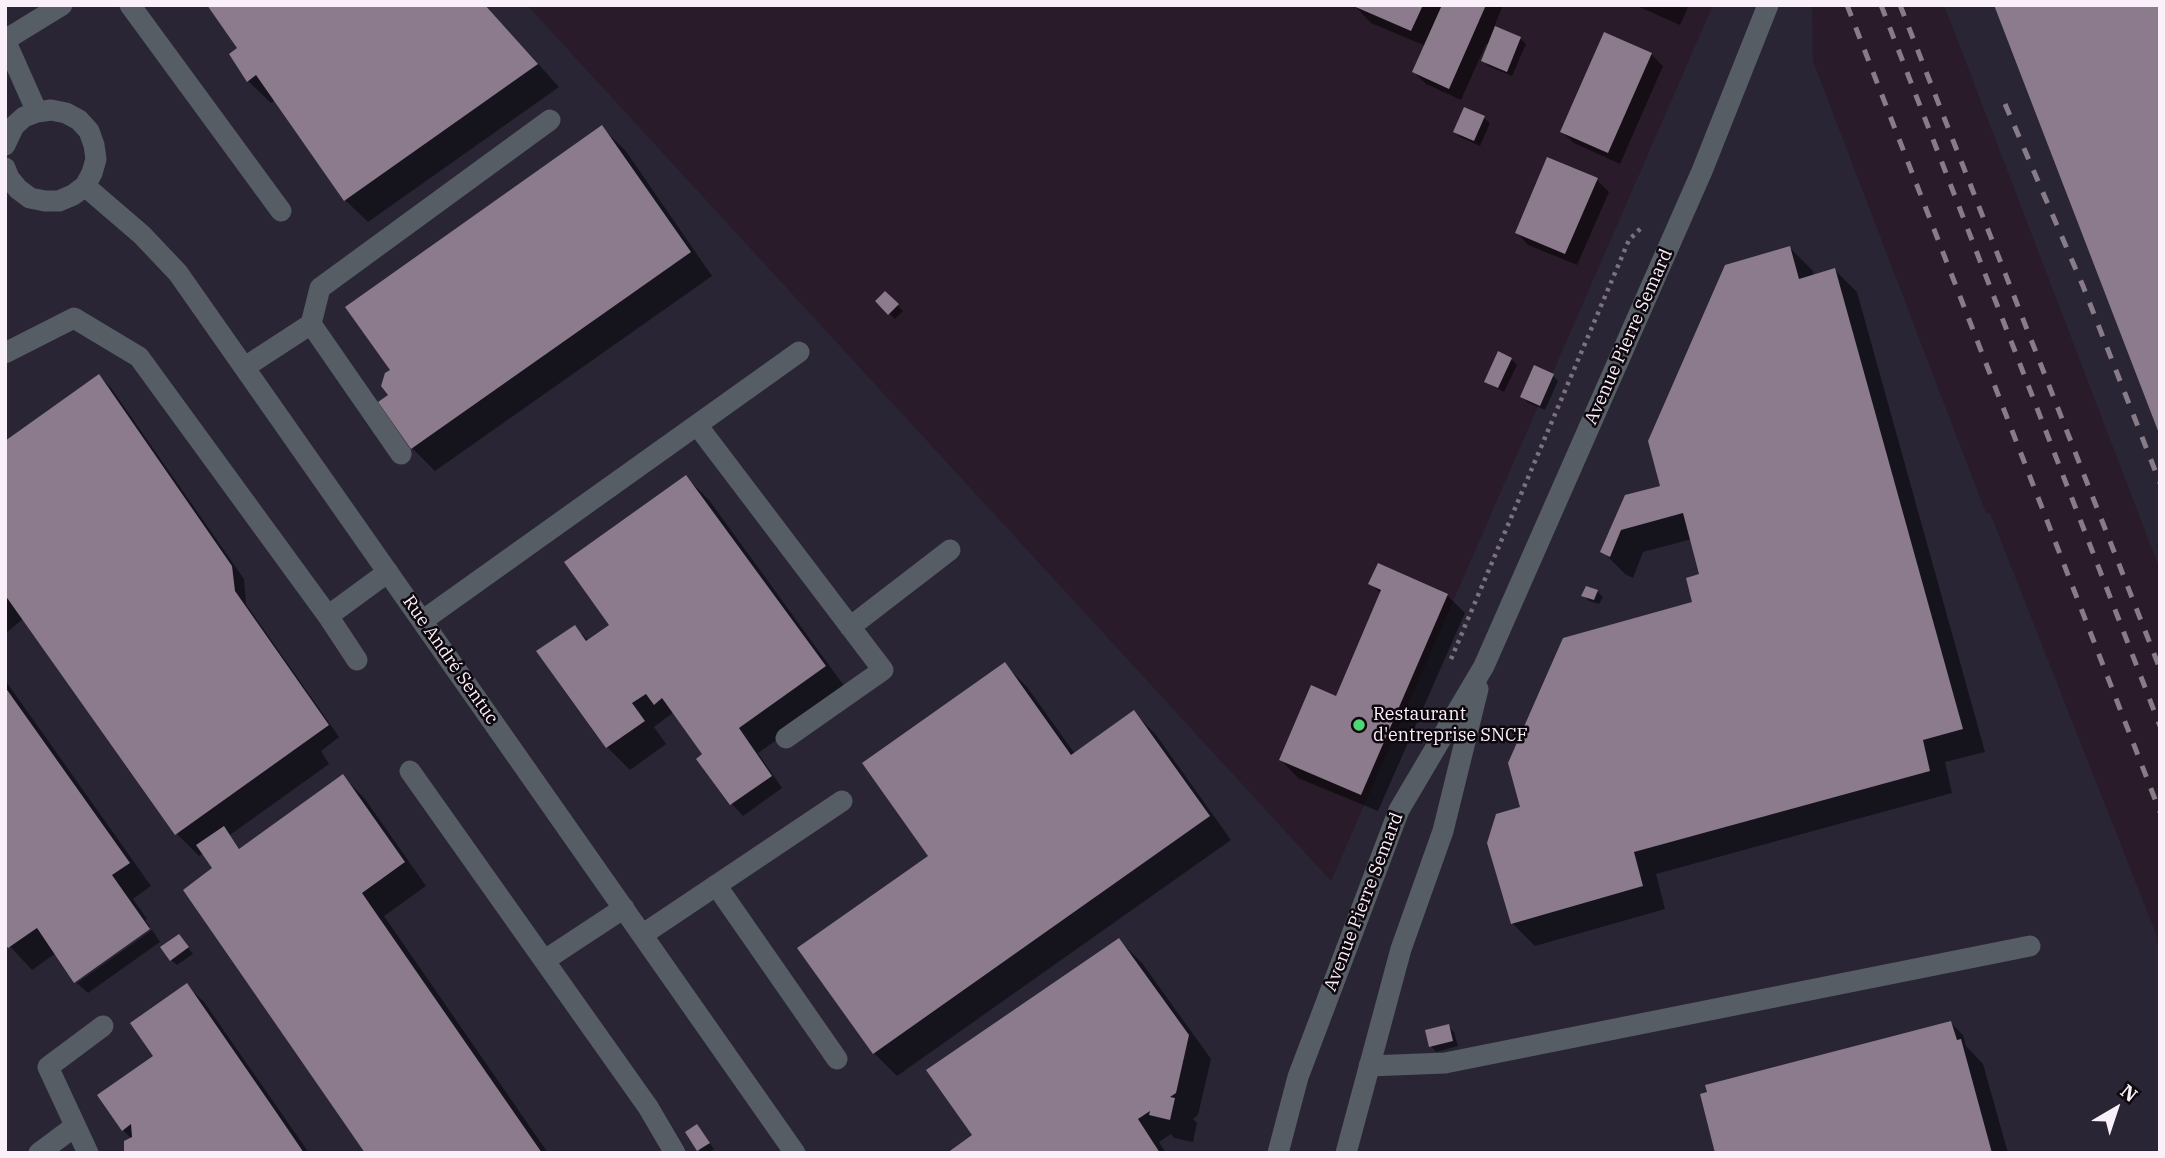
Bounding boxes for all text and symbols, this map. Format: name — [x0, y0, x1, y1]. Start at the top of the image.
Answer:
street label: Avenue Pierre Semard — [1581, 246, 1677, 428]
street label: Rue André Sentuc — [398, 592, 502, 728]
place label: Restaurant d'entreprise SNCF — [1373, 704, 1528, 746]
marker: Restaurant d'entreprise SNCF — [1351, 717, 1367, 733]
street label: Avenue Pierre Semard — [1320, 809, 1408, 995]
north arrow — [2081, 1074, 2151, 1144]
text: N — [2116, 1079, 2143, 1107]

